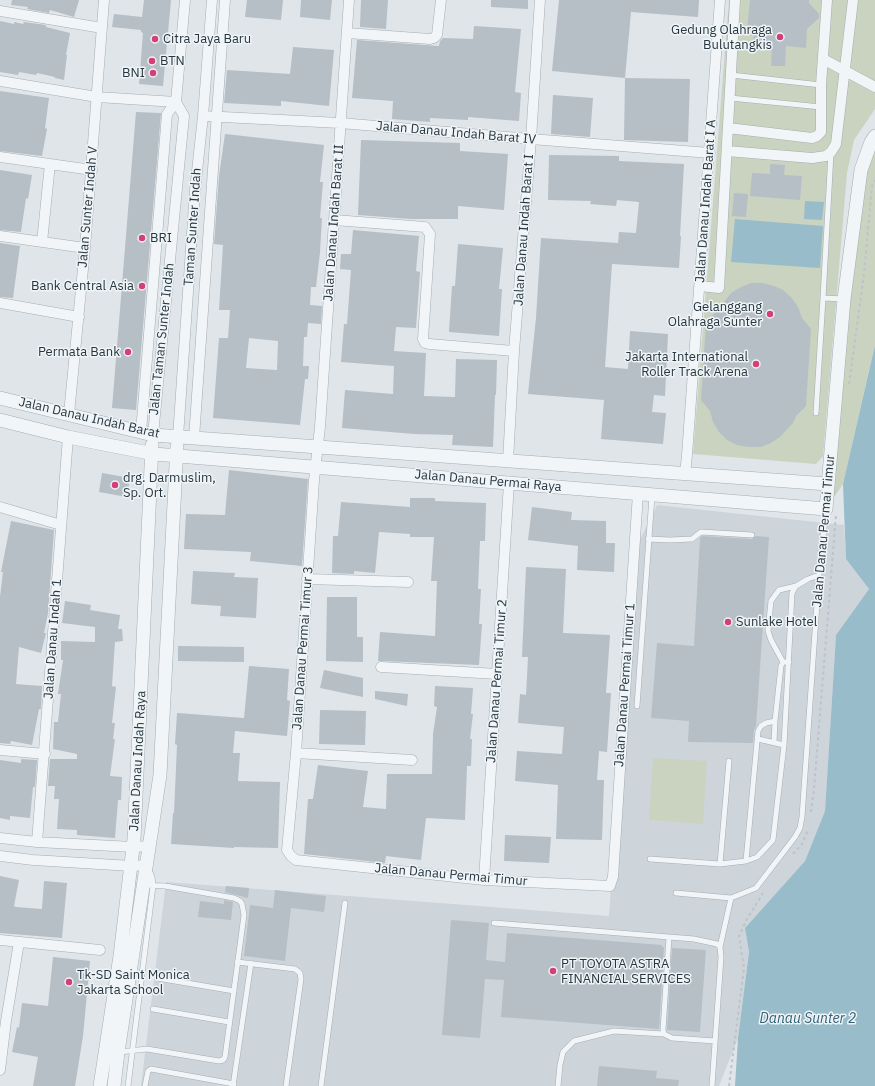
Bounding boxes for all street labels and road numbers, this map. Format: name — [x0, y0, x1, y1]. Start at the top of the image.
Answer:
street label: Jalan Danau Indah Barat IV — [375, 118, 537, 148]
street label: Jalan Danau Indah Barat I A — [693, 119, 719, 283]
street label: Jalan Danau Indah Barat II — [321, 144, 347, 302]
street label: Jalan Sunter Indah V — [75, 146, 101, 268]
street label: Jalan Danau Indah Barat I — [511, 153, 537, 307]
street label: Taman Sunter Indah — [181, 167, 205, 287]
street label: Jalan Taman Sunter Indah — [146, 262, 178, 416]
street label: Jalan Danau Indah Barat — [17, 394, 161, 442]
street label: Jalan Danau Permai Timur — [810, 454, 838, 608]
street label: Jalan Danau Permai Raya — [414, 467, 562, 495]
street label: Jalan Danau Permai Timur 3 — [289, 566, 317, 730]
street label: Jalan Danau Indah 1 — [41, 578, 65, 700]
street label: Jalan Danau Permai Timur 2 — [483, 599, 511, 763]
street label: Jalan Danau Permai Timur 1 — [611, 603, 639, 767]
street label: Jalan Danau Indah Raya — [127, 690, 149, 832]
street label: Jalan Danau Permai Timur — [374, 861, 528, 889]

